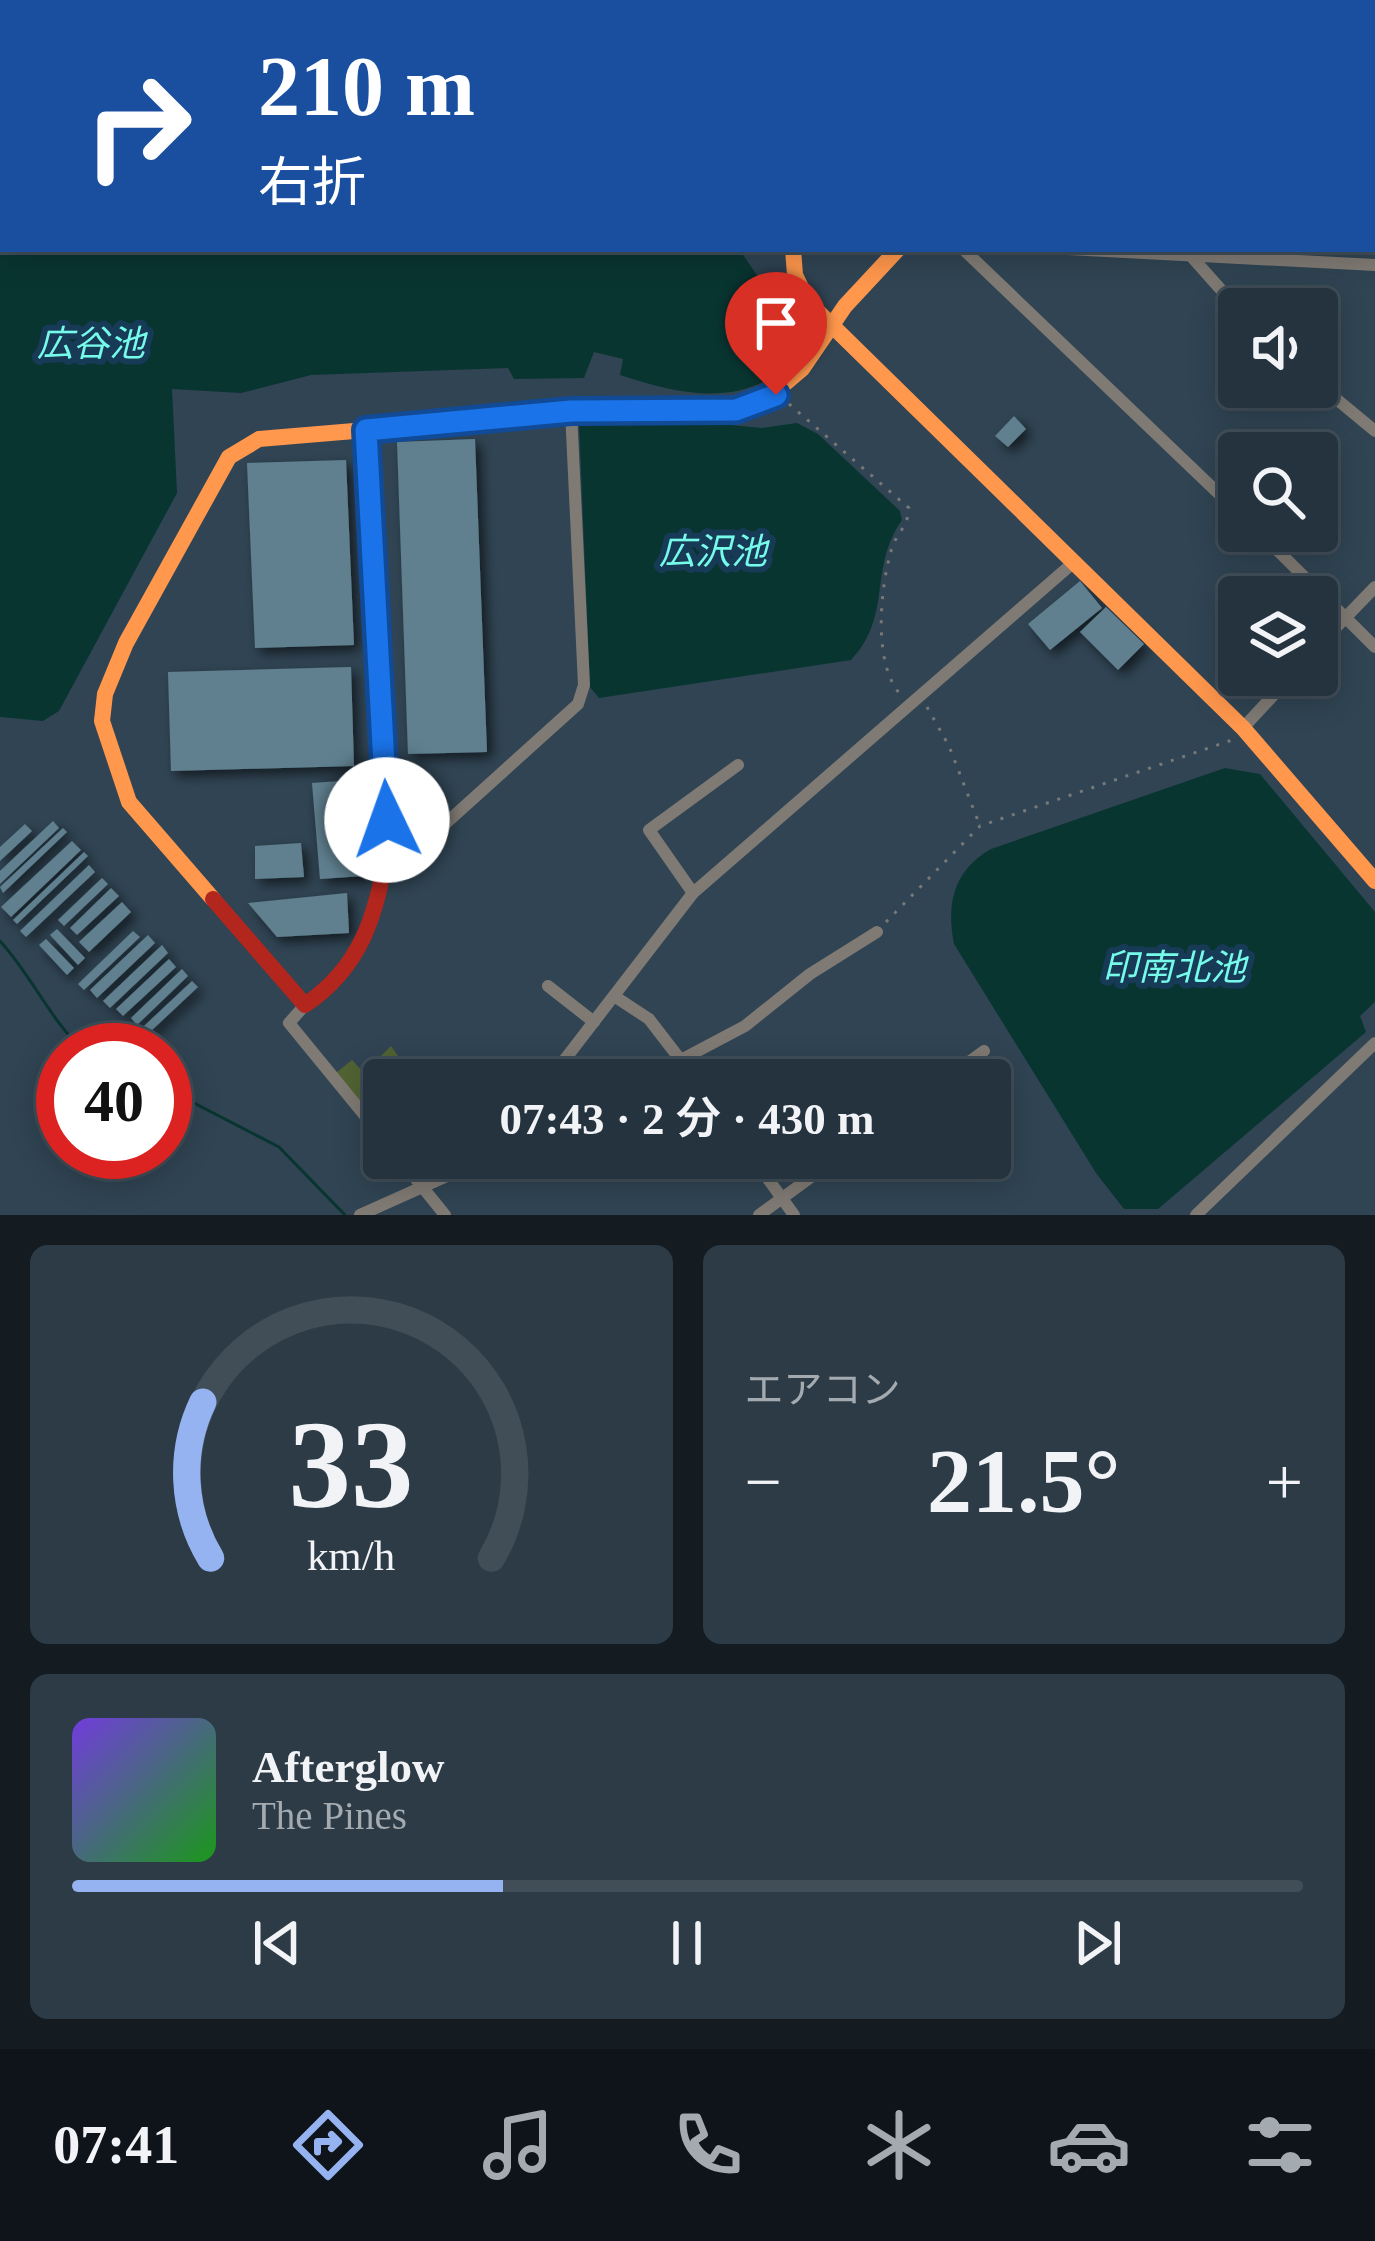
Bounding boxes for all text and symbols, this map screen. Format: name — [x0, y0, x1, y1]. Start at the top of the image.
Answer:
text: 210 m — [258, 40, 475, 133]
icon: right — [60, 48, 216, 204]
text: 右折 — [258, 153, 366, 213]
pin — [725, 272, 827, 395]
map controls — [1218, 288, 1338, 696]
button: sound — [1218, 288, 1338, 408]
icon: arrive — [743, 290, 809, 356]
water label: 広谷池 — [37, 324, 148, 364]
button: search — [1218, 432, 1338, 552]
water label: 広沢池 — [659, 532, 770, 572]
button: layers — [1218, 576, 1338, 696]
position arrow — [324, 757, 450, 883]
water label: 印南北池 — [1102, 948, 1249, 988]
speed limit sign: 40 — [36, 1023, 192, 1179]
text: 07:43 · 2 分 · 430 m — [500, 1094, 875, 1144]
text: エアコン — [745, 1368, 901, 1411]
text: 33 — [289, 1396, 414, 1534]
text: 21.5° — [927, 1432, 1121, 1531]
text: − — [745, 1445, 782, 1518]
text: + — [1266, 1445, 1303, 1518]
text: km/h — [307, 1531, 395, 1578]
text: Afterglow — [252, 1742, 444, 1792]
text: The Pines — [252, 1794, 407, 1837]
icon: previous — [244, 1910, 310, 1976]
icon: pause — [654, 1910, 720, 1976]
icon: next — [1065, 1910, 1131, 1976]
icon: directions — [286, 2103, 370, 2187]
icon: music — [476, 2103, 560, 2187]
icon: phone — [666, 2103, 750, 2187]
icon: climate — [857, 2103, 941, 2187]
icon: car — [1047, 2103, 1131, 2187]
icon: filters — [1238, 2103, 1322, 2187]
text: 07:41 — [53, 2115, 179, 2175]

